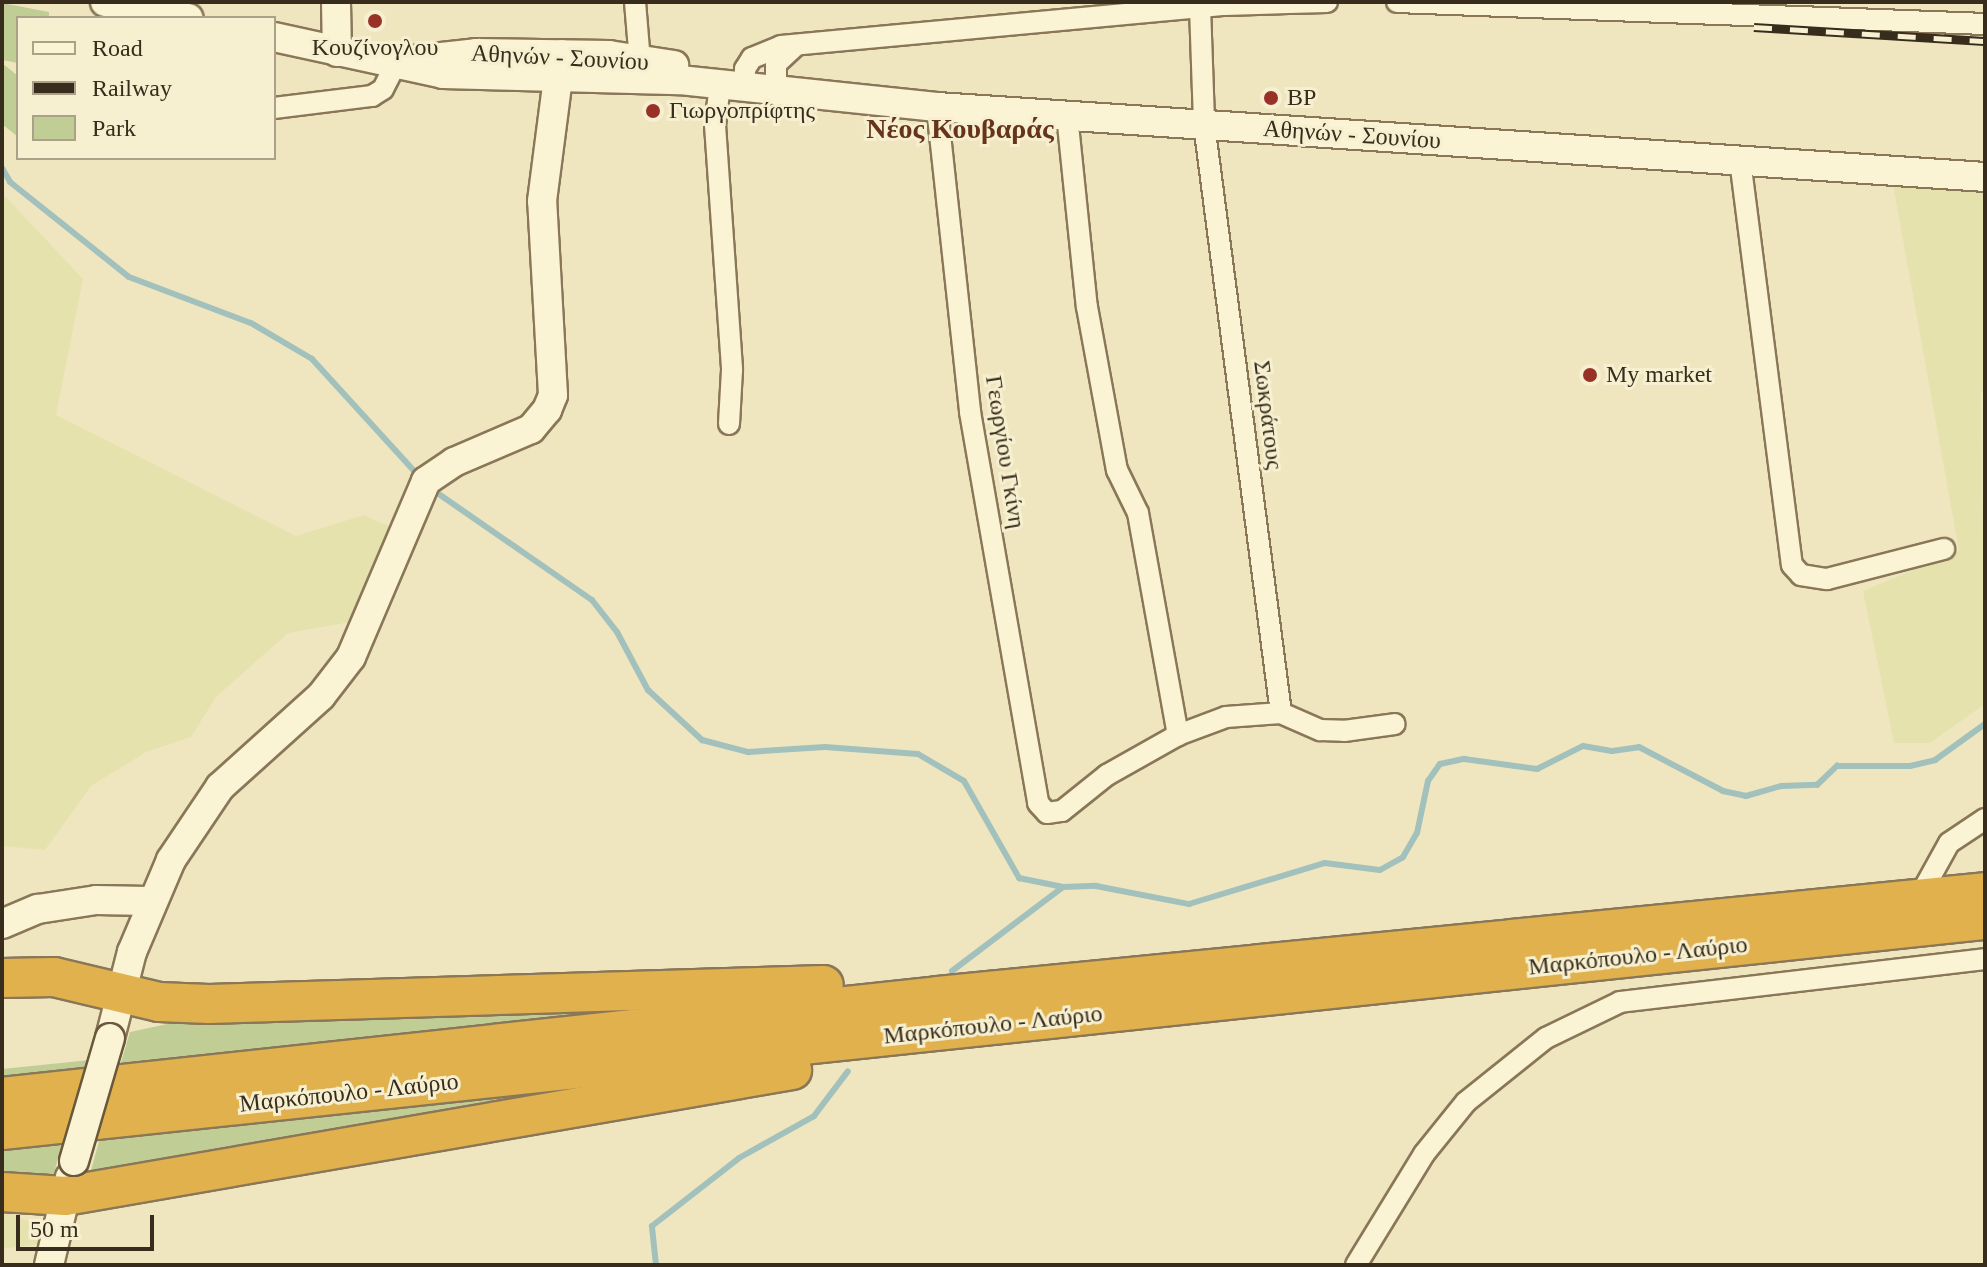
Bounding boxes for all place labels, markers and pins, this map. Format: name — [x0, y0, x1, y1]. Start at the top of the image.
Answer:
marker: Κουζίνογλου — [366, 12, 384, 30]
place label: Κουζίνογλου — [312, 34, 438, 62]
place label: BP — [1287, 84, 1316, 112]
marker: BP — [1262, 89, 1280, 107]
place label: Γιωργοπρίφτης — [669, 97, 815, 125]
marker: Γιωργοπρίφτης — [644, 102, 662, 120]
place label: My market — [1606, 361, 1712, 389]
marker: My market — [1581, 366, 1599, 384]

